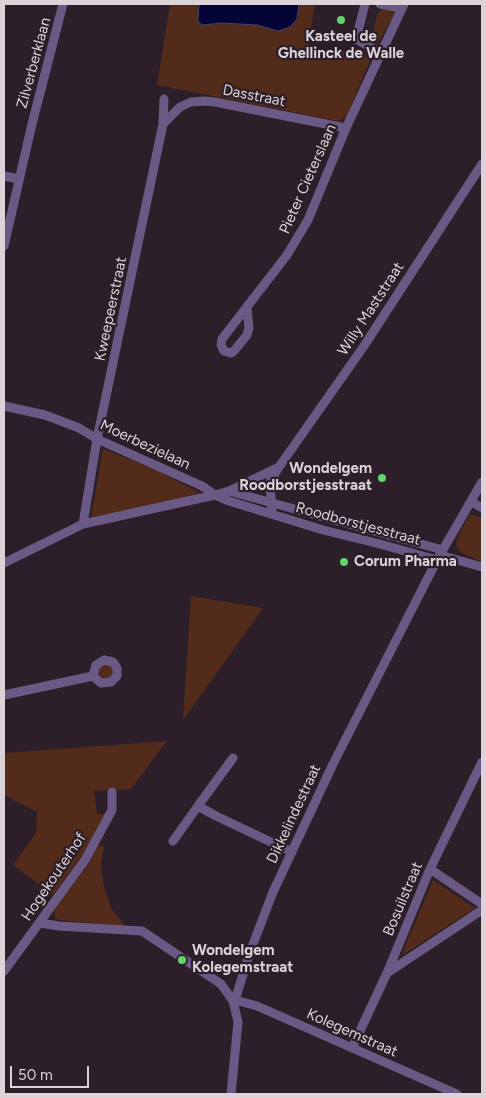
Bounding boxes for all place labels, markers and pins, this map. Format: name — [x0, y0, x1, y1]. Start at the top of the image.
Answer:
marker: Kasteel de Ghellinck de Walle — [335, 14, 347, 26]
place label: Kasteel de Ghellinck de Walle — [278, 28, 404, 63]
place label: Wondelgem Roodborstjesstraat — [239, 460, 372, 495]
marker: Wondelgem Roodborstjesstraat — [376, 472, 388, 484]
place label: Corum Pharma — [354, 553, 457, 571]
marker: Corum Pharma — [338, 556, 350, 568]
place label: Wondelgem Kolegemstraat — [192, 942, 293, 977]
marker: Wondelgem Kolegemstraat — [176, 954, 188, 966]

